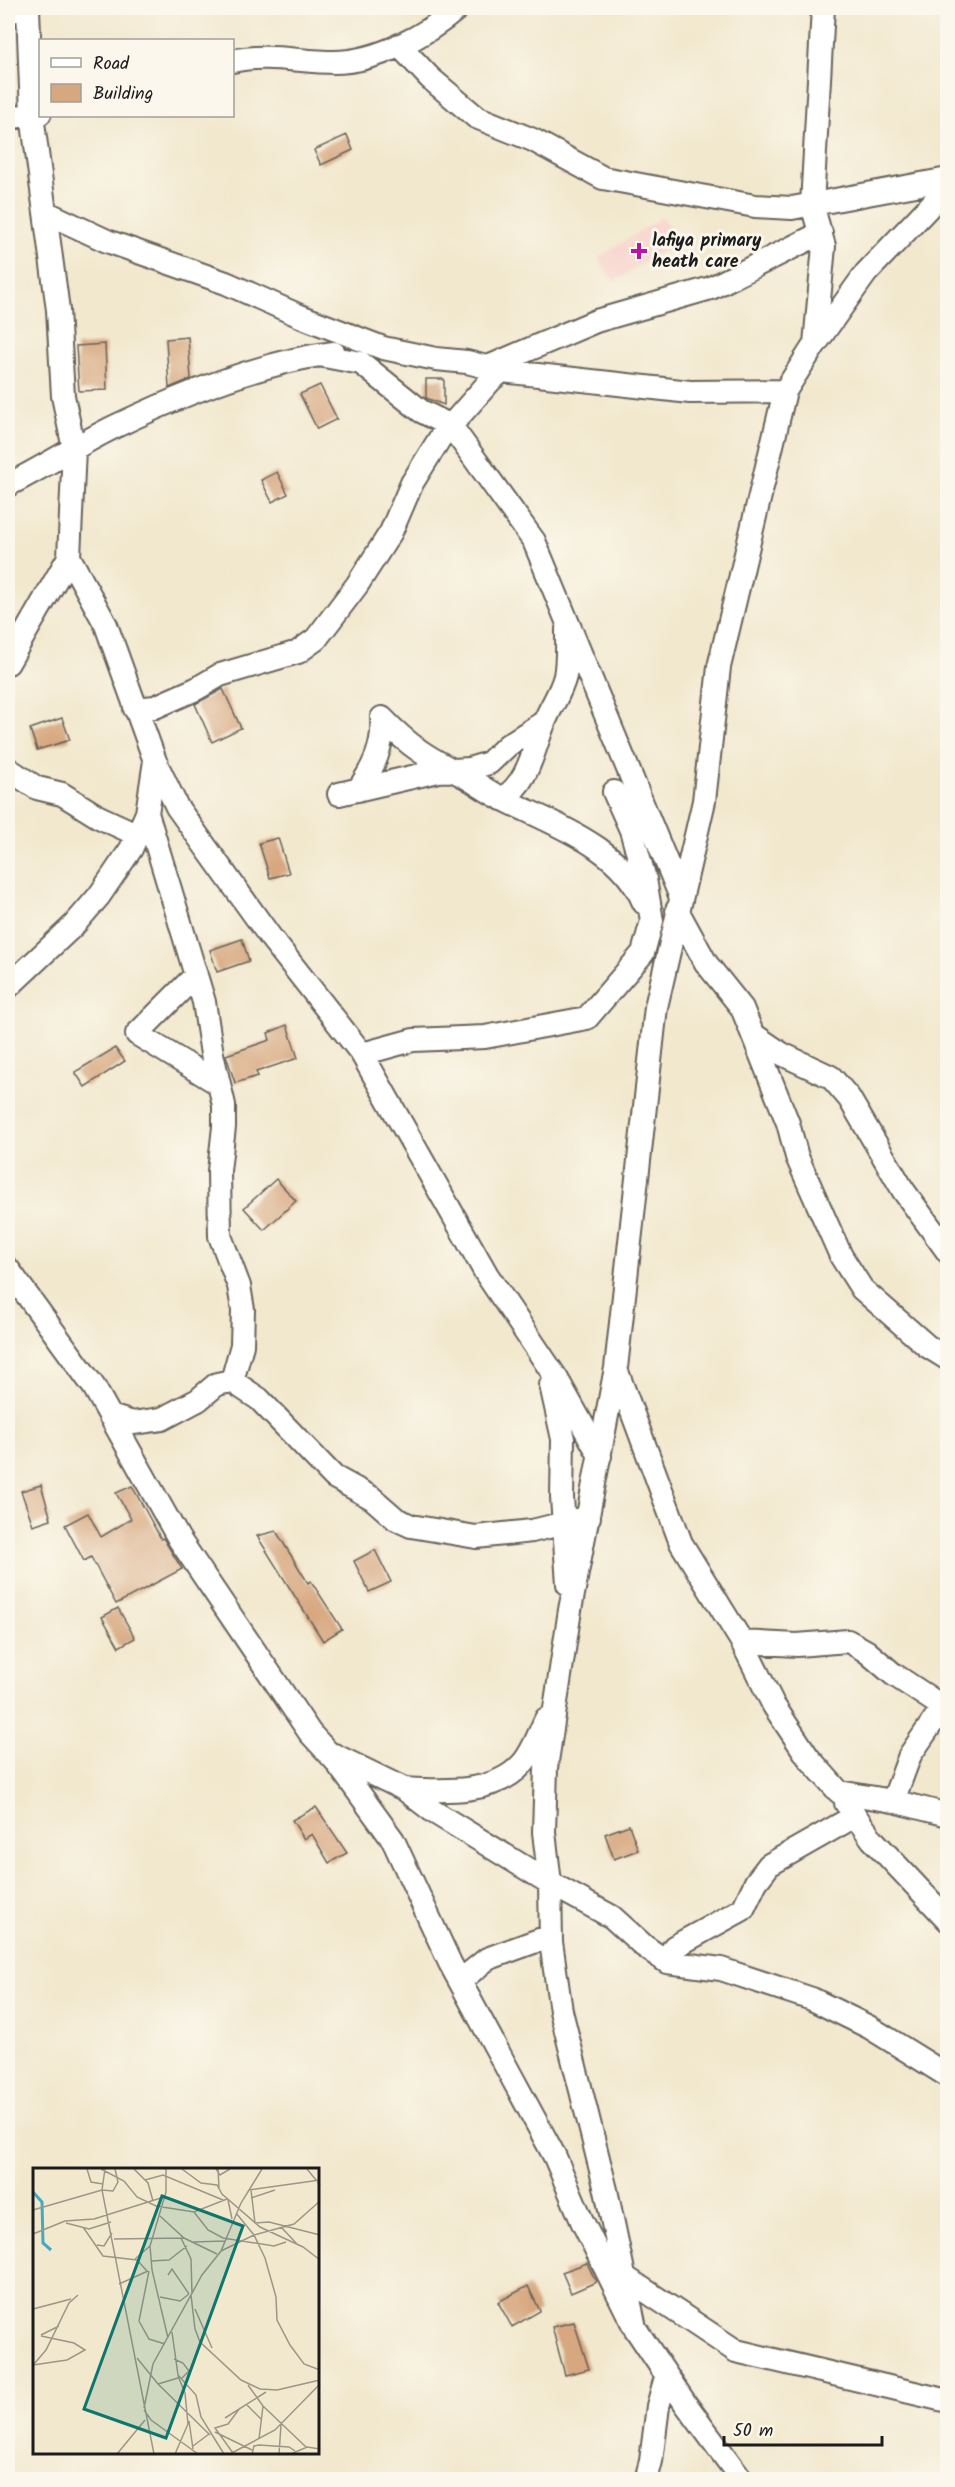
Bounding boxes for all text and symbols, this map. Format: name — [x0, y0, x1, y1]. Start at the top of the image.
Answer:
legend — [39, 39, 234, 117]
text: Road — [93, 50, 130, 79]
text: Building — [93, 80, 153, 109]
place label: lafiya primary heath care — [652, 227, 762, 277]
marker: lafiya primary heath care — [630, 242, 648, 260]
inset map — [33, 2168, 320, 2454]
scale bar — [724, 2409, 882, 2447]
text: 50 m — [733, 2417, 773, 2446]

